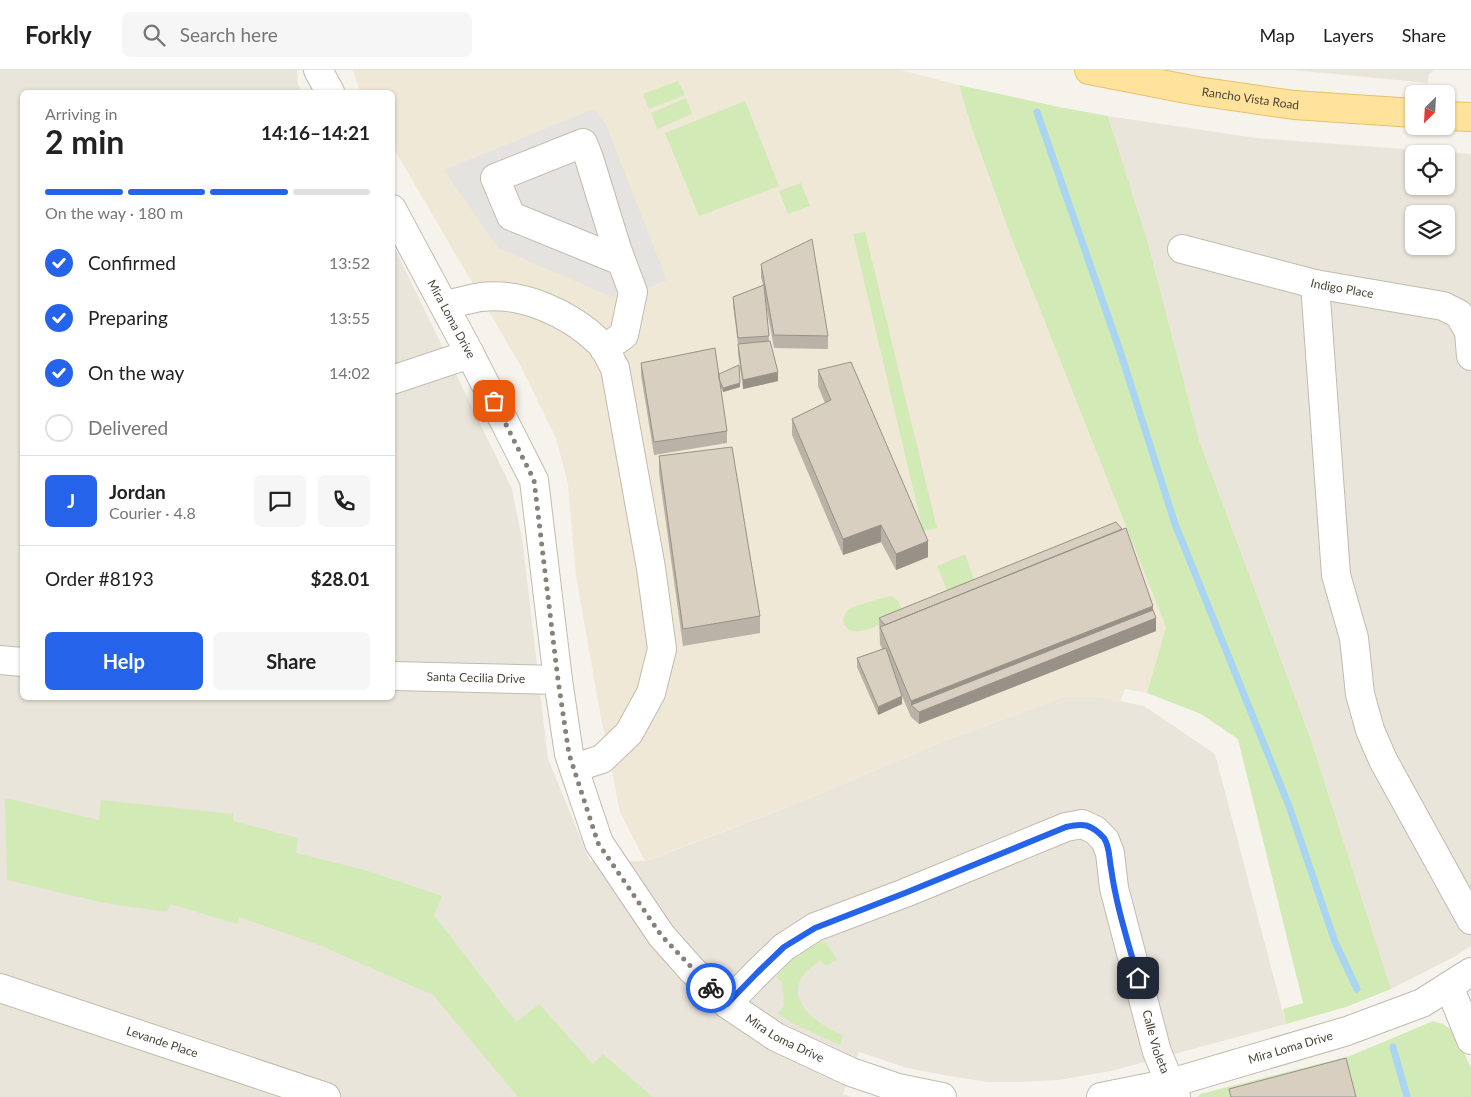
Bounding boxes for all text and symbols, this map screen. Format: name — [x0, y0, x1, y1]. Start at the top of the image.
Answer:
search box — [122, 12, 472, 57]
text: Forkly — [25, 20, 92, 49]
icon: search — [140, 21, 168, 49]
text: Search here — [180, 23, 278, 46]
text: Map — [1259, 24, 1295, 46]
text: Layers — [1323, 24, 1374, 46]
text: Share — [1402, 24, 1446, 46]
street label: Rancho Vista Road — [1201, 84, 1300, 112]
north arrow — [1405, 85, 1455, 135]
map controls — [1405, 85, 1455, 255]
text: Arriving in — [45, 104, 118, 123]
text: 14:16–14:21 — [261, 121, 370, 144]
text: 2 min — [45, 122, 124, 161]
button: locate — [1405, 145, 1455, 195]
text: On the way · 180 m — [45, 203, 183, 222]
button: layers — [1405, 205, 1455, 255]
icon: check — [45, 249, 73, 277]
text: Confirmed — [88, 251, 176, 274]
text: 13:52 — [329, 253, 370, 272]
street label: Indigo Place — [1309, 275, 1375, 301]
street label: Mira Loma Drive — [424, 277, 479, 361]
icon: check — [45, 304, 73, 332]
text: Preparing — [88, 306, 168, 329]
text: 13:55 — [329, 308, 370, 327]
icon: check — [45, 359, 73, 387]
text: On the way — [88, 361, 184, 384]
text: 14:02 — [329, 363, 370, 382]
pin — [473, 380, 515, 422]
icon: bag — [480, 387, 508, 415]
text: Delivered — [88, 416, 168, 439]
button: chat — [254, 475, 306, 527]
button: phone — [318, 475, 370, 527]
text: Jordan — [109, 480, 166, 503]
text: J — [67, 489, 75, 512]
text: Courier · 4.8 — [109, 503, 196, 522]
text: Order #8193 — [45, 567, 154, 590]
text: $28.01 — [310, 567, 370, 590]
button: Help — [45, 632, 203, 690]
button: Share — [213, 632, 370, 690]
street label: Santa Cecilia Drive — [426, 669, 526, 686]
pin — [1117, 957, 1159, 999]
courier — [686, 963, 736, 1013]
icon: home — [1124, 964, 1152, 992]
icon: bike — [697, 974, 725, 1002]
street label: Calle Violeta — [1139, 1008, 1173, 1076]
street label: Mira Loma Drive — [743, 1011, 826, 1065]
street label: Levande Place — [124, 1023, 200, 1061]
street label: Mira Loma Drive — [1246, 1028, 1334, 1067]

